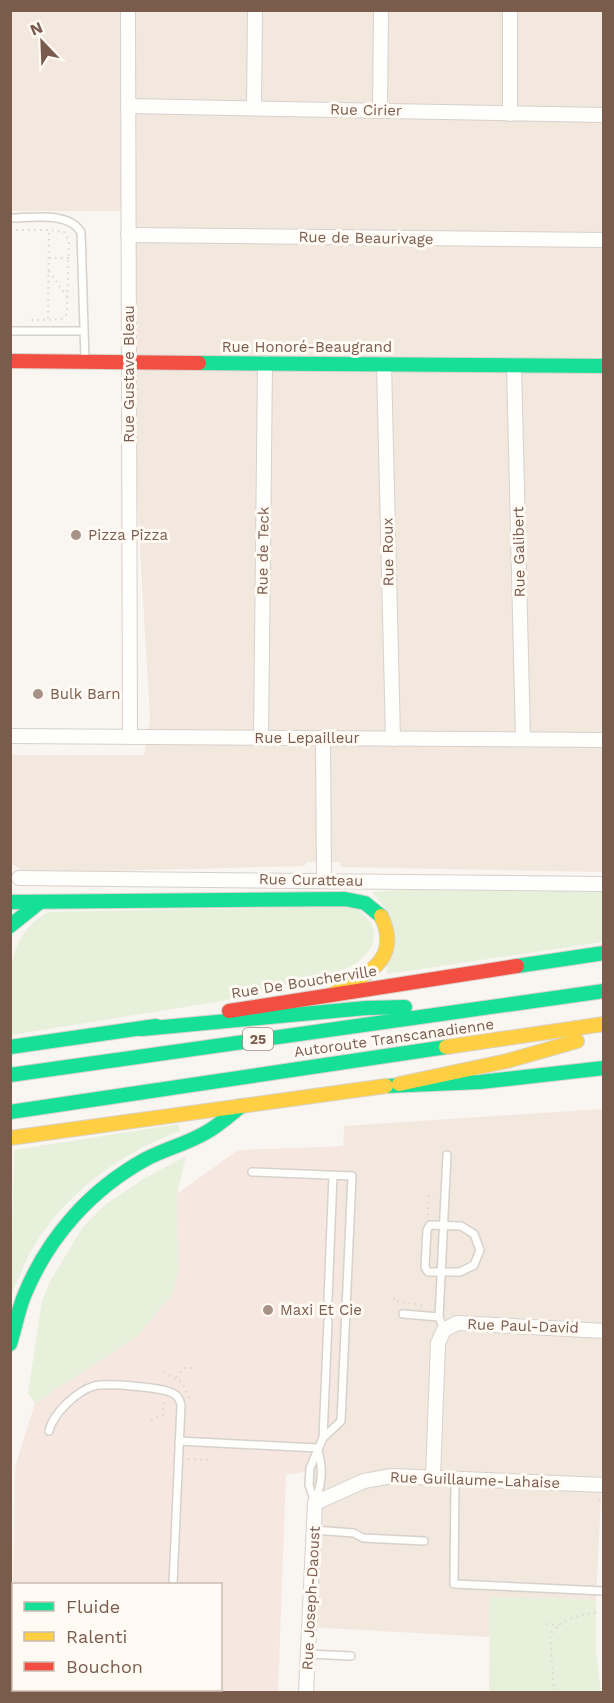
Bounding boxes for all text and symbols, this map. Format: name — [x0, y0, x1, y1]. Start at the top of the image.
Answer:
north arrow — [12, 12, 72, 72]
text: N — [27, 18, 46, 40]
street label: Rue Cirier — [330, 100, 402, 120]
street label: Rue de Beaurivage — [298, 228, 434, 248]
street label: Rue Gustave Bleau — [120, 305, 138, 443]
street label: Rue Honoré-Beaugrand — [222, 338, 392, 356]
street label: Rue de Teck — [253, 506, 273, 595]
street label: Rue Galibert — [509, 506, 529, 598]
street label: Rue Roux — [378, 517, 398, 587]
place label: Pizza Pizza — [88, 526, 169, 544]
marker: Pizza Pizza — [69, 528, 83, 542]
place label: Bulk Barn — [50, 685, 121, 703]
marker: Bulk Barn — [31, 687, 45, 701]
street label: Rue Lepailleur — [254, 729, 360, 747]
street label: Rue Curatteau — [259, 870, 363, 890]
street label: Rue De Boucherville — [230, 962, 378, 1002]
street label: Autoroute Transcanadienne — [293, 1015, 495, 1061]
road number: 25 — [243, 1028, 273, 1050]
place label: Maxi Et Cie — [280, 1301, 362, 1319]
marker: Maxi Et Cie — [261, 1303, 275, 1317]
street label: Rue Paul-David — [467, 1315, 579, 1337]
street label: Rue Guillaume-Lahaise — [390, 1468, 560, 1492]
street label: Rue Joseph-Daoust — [298, 1525, 324, 1671]
legend — [12, 1583, 222, 1691]
text: Fluide — [66, 1596, 120, 1617]
text: Ralenti — [66, 1626, 127, 1647]
text: Bouchon — [66, 1656, 143, 1677]

